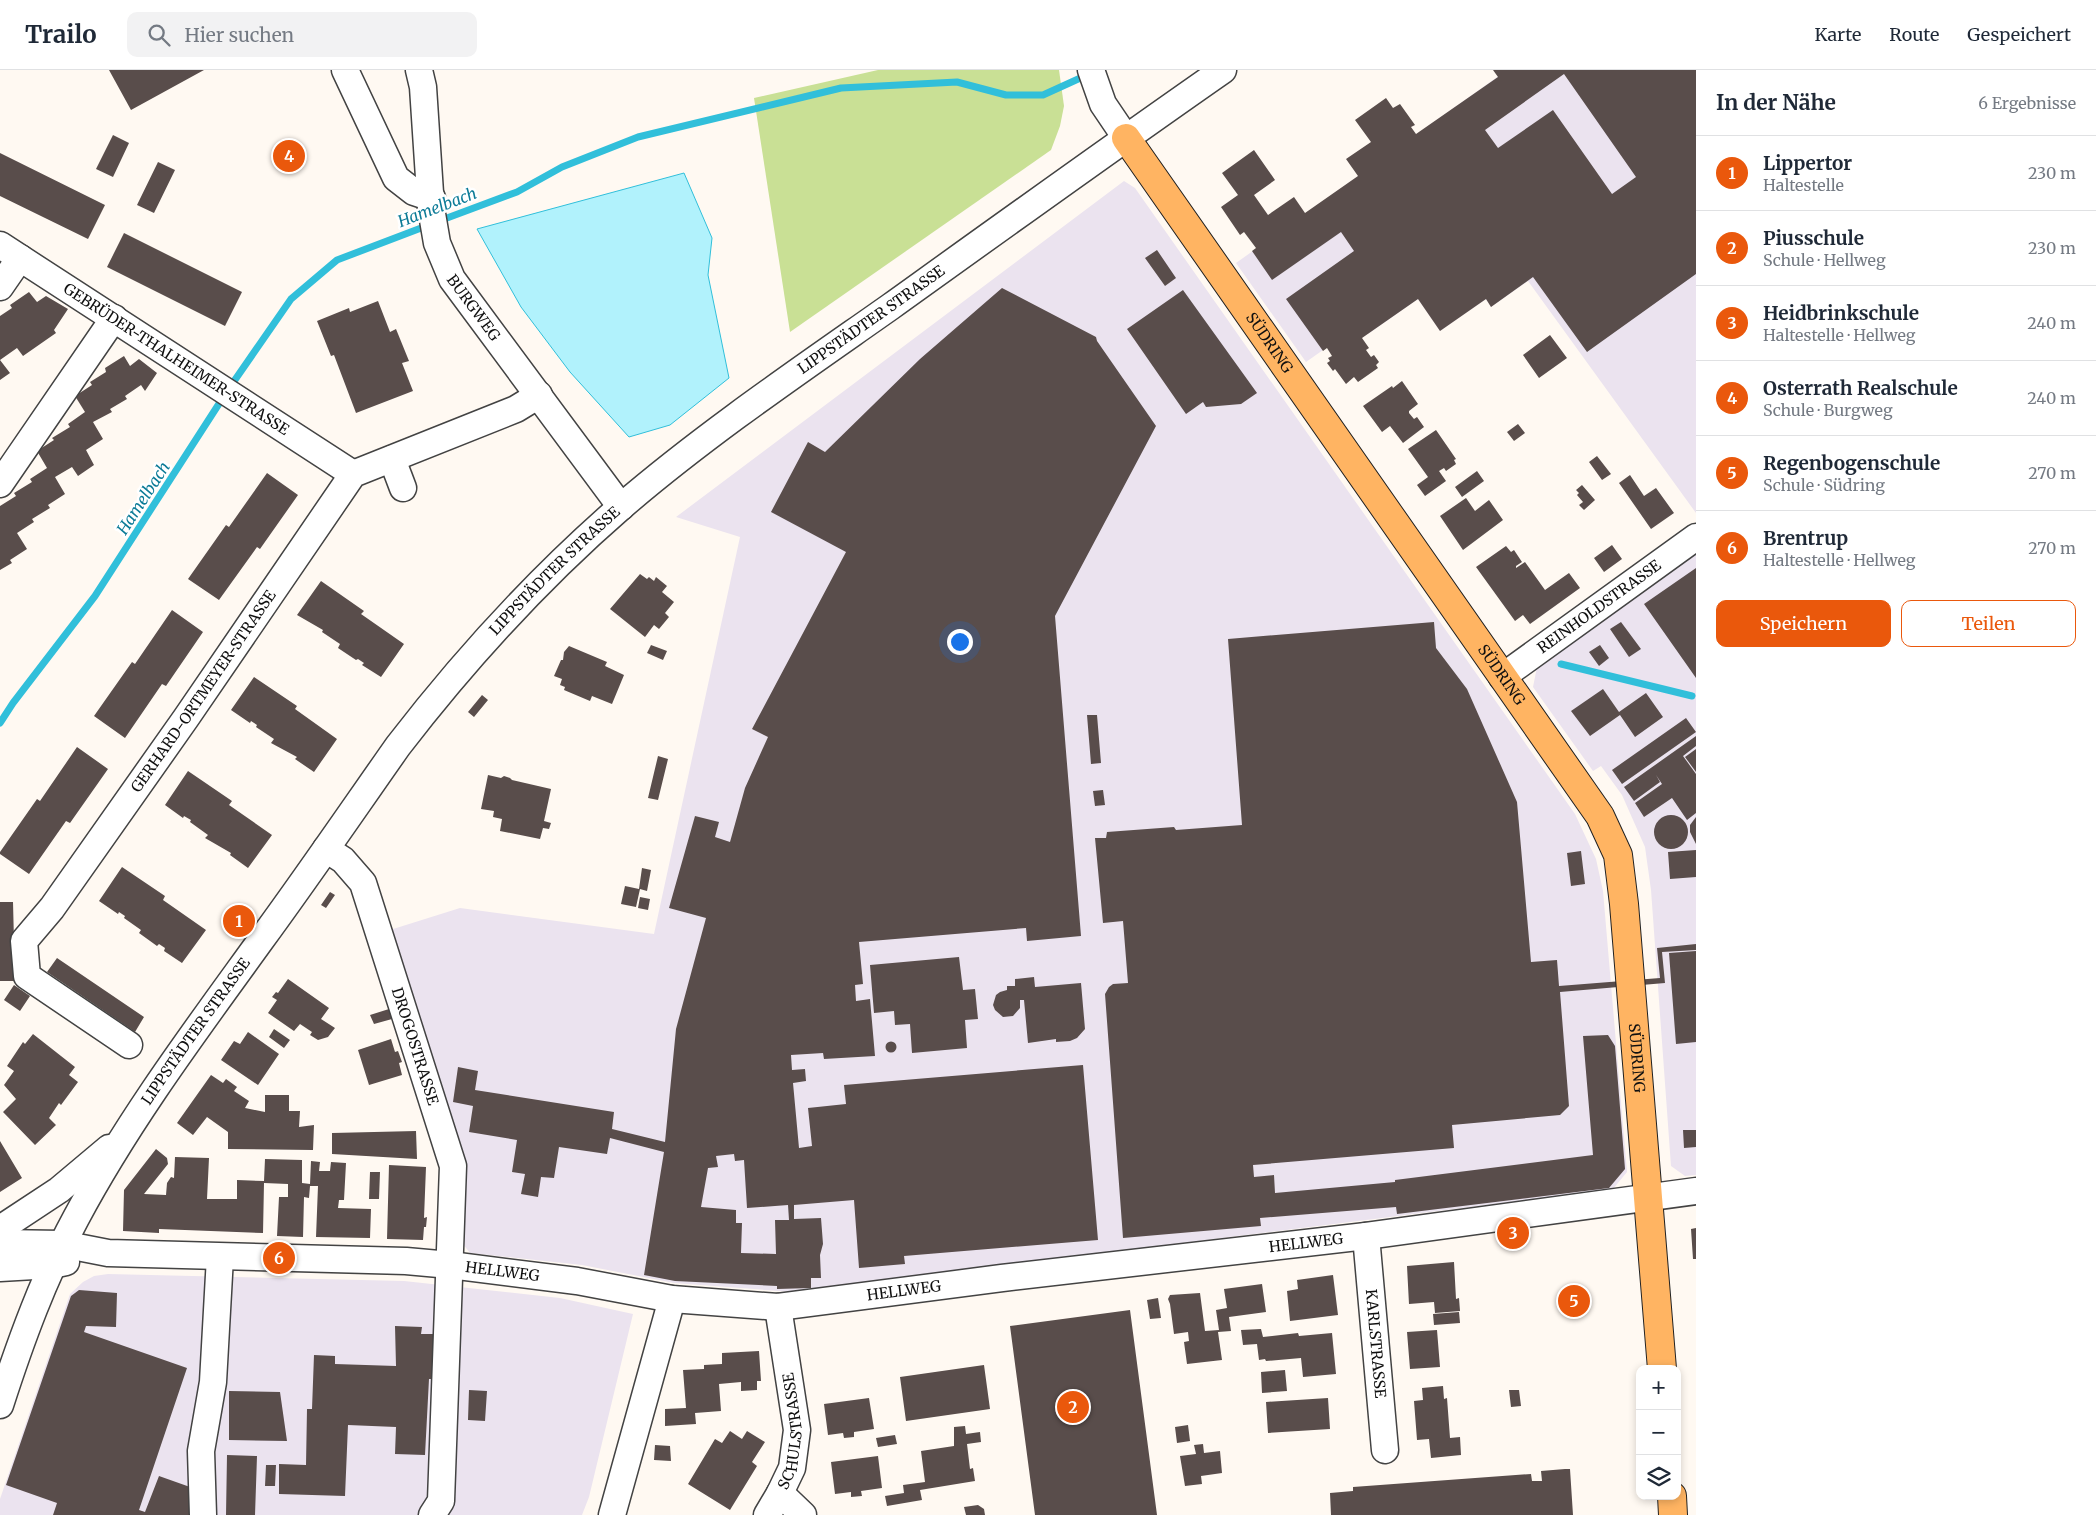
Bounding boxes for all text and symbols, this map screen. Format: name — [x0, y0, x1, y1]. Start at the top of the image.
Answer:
search box — [127, 12, 477, 57]
text: Trailo — [25, 19, 97, 50]
icon: search — [145, 21, 173, 49]
text: Hier suchen — [185, 23, 294, 47]
text: Karte — [1815, 23, 1861, 46]
text: Route — [1889, 23, 1939, 46]
text: Gespeichert — [1967, 23, 2071, 46]
text: In der Nähe — [1716, 89, 1836, 116]
text: 6 Ergebnisse — [1978, 93, 2076, 113]
pin: 4 — [273, 137, 305, 175]
text: Lippertor — [1763, 151, 1852, 175]
text: 1 — [1728, 163, 1736, 183]
text: 230 m — [2028, 163, 2076, 183]
text: Haltestelle — [1763, 175, 1844, 195]
water label: Hamelbach — [394, 183, 479, 232]
text: Piusschule — [1763, 226, 1864, 250]
text: 2 — [1727, 238, 1737, 258]
text: 230 m — [2028, 238, 2076, 258]
text: Schule · Hellweg — [1763, 250, 1886, 270]
street label: LIPPSTÄDTER STRASSE — [794, 261, 949, 378]
street label: BURGWEG — [443, 270, 505, 344]
street label: GEBRÜDER-THALHEIMER-STRASSE — [60, 279, 293, 439]
text: Heidbrinkschule — [1763, 301, 1919, 325]
street label: SÜDRING — [1242, 309, 1297, 377]
text: 3 — [1727, 313, 1737, 333]
text: 240 m — [2027, 313, 2076, 333]
text: Haltestelle · Hellweg — [1763, 325, 1915, 345]
text: Osterrath Realschule — [1763, 376, 1958, 400]
text: 4 — [1727, 388, 1737, 408]
text: 240 m — [2027, 388, 2076, 408]
text: Schule · Burgweg — [1763, 400, 1893, 420]
text: Regenbogenschule — [1763, 451, 1940, 475]
water label: Hamelbach — [111, 458, 174, 539]
text: 5 — [1727, 463, 1737, 483]
text: 270 m — [2028, 463, 2076, 483]
text: Schule · Südring — [1763, 475, 1885, 495]
street label: LIPPSTÄDTER STRASSE — [485, 502, 624, 639]
text: Brentrup — [1763, 526, 1848, 550]
text: 6 — [1727, 538, 1737, 558]
text: 270 m — [2028, 538, 2076, 558]
text: Haltestelle · Hellweg — [1763, 550, 1915, 570]
street label: REINHOLDSTRASSE — [1534, 555, 1665, 657]
street label: GERHARD-ORTMEYER-STRASSE — [127, 586, 280, 796]
button: Speichern — [1716, 600, 1891, 647]
button: Teilen — [1901, 600, 2076, 647]
your location — [947, 629, 973, 655]
street label: SÜDRING — [1474, 641, 1529, 709]
pin: 1 — [223, 902, 255, 940]
street label: LIPPSTÄDTER STRASSE — [137, 954, 254, 1108]
street label: DROGOSTRASSE — [388, 985, 443, 1108]
street label: SÜDRING — [1625, 1022, 1649, 1093]
pin: 3 — [1497, 1214, 1529, 1252]
street label: HELLWEG — [1268, 1229, 1344, 1256]
pin: 6 — [263, 1239, 295, 1277]
street label: HELLWEG — [464, 1257, 541, 1285]
street label: HELLWEG — [865, 1276, 942, 1304]
pin: 5 — [1558, 1282, 1590, 1320]
street label: KARLSTRASSE — [1362, 1288, 1390, 1399]
map controls — [1636, 1365, 1681, 1500]
button: + — [1636, 1365, 1681, 1410]
street label: SCHULSTRASSE — [773, 1371, 806, 1492]
pin: 2 — [1057, 1388, 1089, 1426]
button: − — [1636, 1410, 1681, 1455]
button: layers — [1636, 1455, 1681, 1500]

